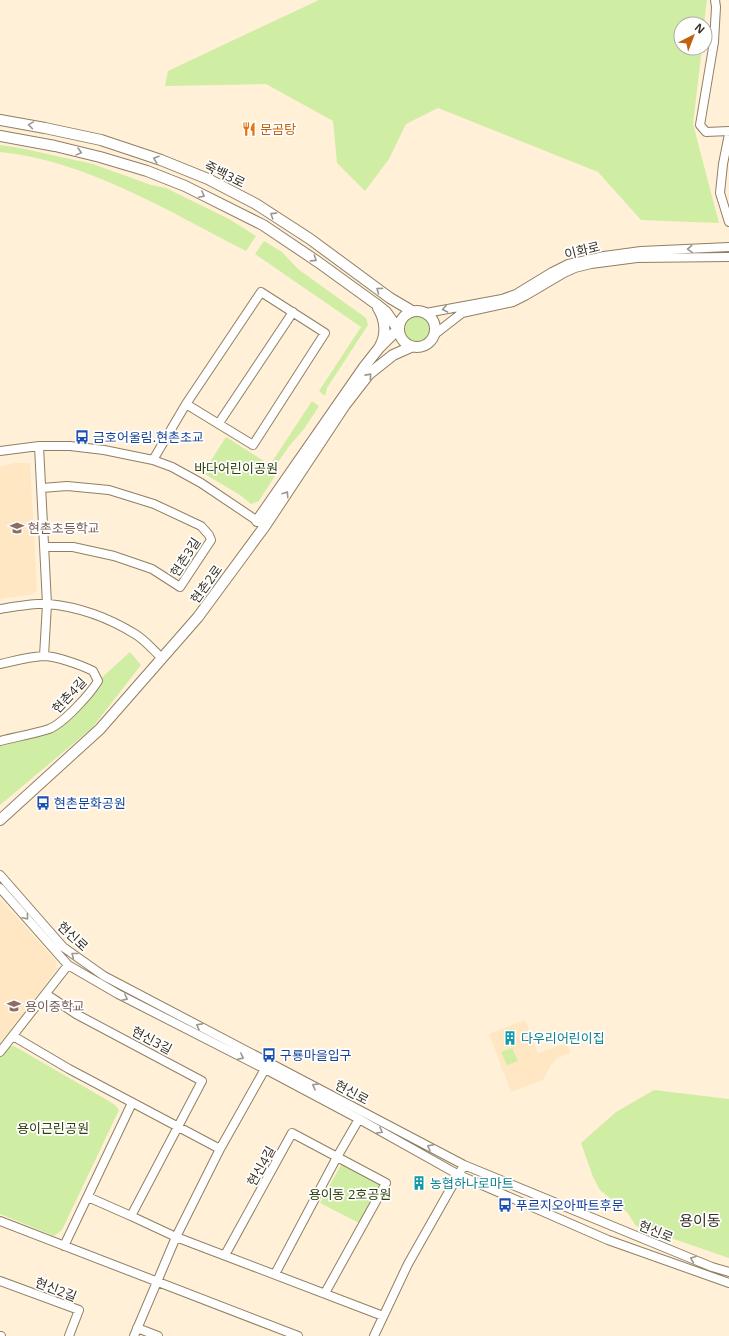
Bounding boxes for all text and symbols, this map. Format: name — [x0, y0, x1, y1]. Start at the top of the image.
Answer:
north arrow — [673, 16, 713, 56]
text: N — [692, 20, 708, 37]
place label: 문곰탕 — [260, 120, 296, 138]
one-way arrow — [28, 121, 34, 130]
restaurant icon: 문곰탕 — [241, 121, 257, 137]
one-way arrow — [76, 147, 83, 156]
one-way arrow — [153, 155, 160, 163]
street label: 죽백3로 — [202, 156, 248, 192]
one-way arrow — [198, 190, 205, 197]
one-way arrow — [270, 212, 277, 220]
street label: 이화로 — [562, 237, 602, 263]
one-way arrow — [687, 244, 693, 253]
one-way arrow — [310, 255, 317, 262]
one-way arrow — [376, 287, 383, 295]
one-way arrow — [442, 305, 448, 313]
one-way arrow — [364, 373, 371, 380]
place label: 금호어울림.현촌초교 — [93, 428, 204, 446]
bus stop icon: 금호어울림.현촌초교 — [74, 429, 90, 445]
park label: 바다어린이공원 — [194, 459, 278, 477]
one-way arrow — [282, 491, 289, 498]
place label: 현촌초등학교 — [28, 519, 100, 537]
school or university icon: 현촌초등학교 — [9, 520, 25, 536]
street label: 현촌3길 — [166, 534, 204, 580]
street label: 현촌2로 — [186, 561, 226, 607]
street label: 현촌4길 — [48, 673, 90, 717]
place label: 현촌문화공원 — [54, 794, 126, 812]
bus stop icon: 현촌문화공원 — [35, 795, 51, 811]
one-way arrow — [21, 912, 28, 920]
street label: 현신로 — [54, 917, 92, 955]
one-way arrow — [72, 953, 79, 960]
one-way arrow — [121, 993, 128, 1001]
place label: 용이중학교 — [25, 997, 85, 1015]
school or university icon: 용이중학교 — [6, 998, 22, 1014]
street label: 현신3길 — [129, 1022, 175, 1058]
one-way arrow — [196, 1024, 204, 1031]
place label: 다우리어린이집 — [521, 1029, 605, 1047]
building icon: 다우리어린이집 — [502, 1030, 518, 1046]
place label: 구룡마을입구 — [280, 1046, 352, 1064]
bus stop icon: 구룡마을입구 — [261, 1047, 277, 1063]
one-way arrow — [237, 1052, 244, 1060]
street label: 현신로 — [332, 1076, 372, 1108]
one-way arrow — [311, 1084, 319, 1091]
park label: 용이근린공원 — [17, 1119, 89, 1137]
one-way arrow — [376, 1127, 384, 1134]
street label: 현신4길 — [243, 1143, 279, 1189]
one-way arrow — [427, 1144, 434, 1151]
place label: 농협하나로마트 — [430, 1174, 514, 1192]
building icon: 농협하나로마트 — [411, 1175, 427, 1191]
park label: 용이동 2호공원 — [309, 1185, 391, 1203]
place label: 푸르지오아파트후문 — [516, 1196, 624, 1214]
bus stop icon: 푸르지오아파트후문 — [497, 1197, 513, 1213]
district label: 용이동 — [679, 1210, 721, 1230]
street label: 현신로 — [636, 1216, 676, 1246]
one-way arrow — [689, 1255, 696, 1263]
street label: 현신2길 — [33, 1273, 79, 1305]

